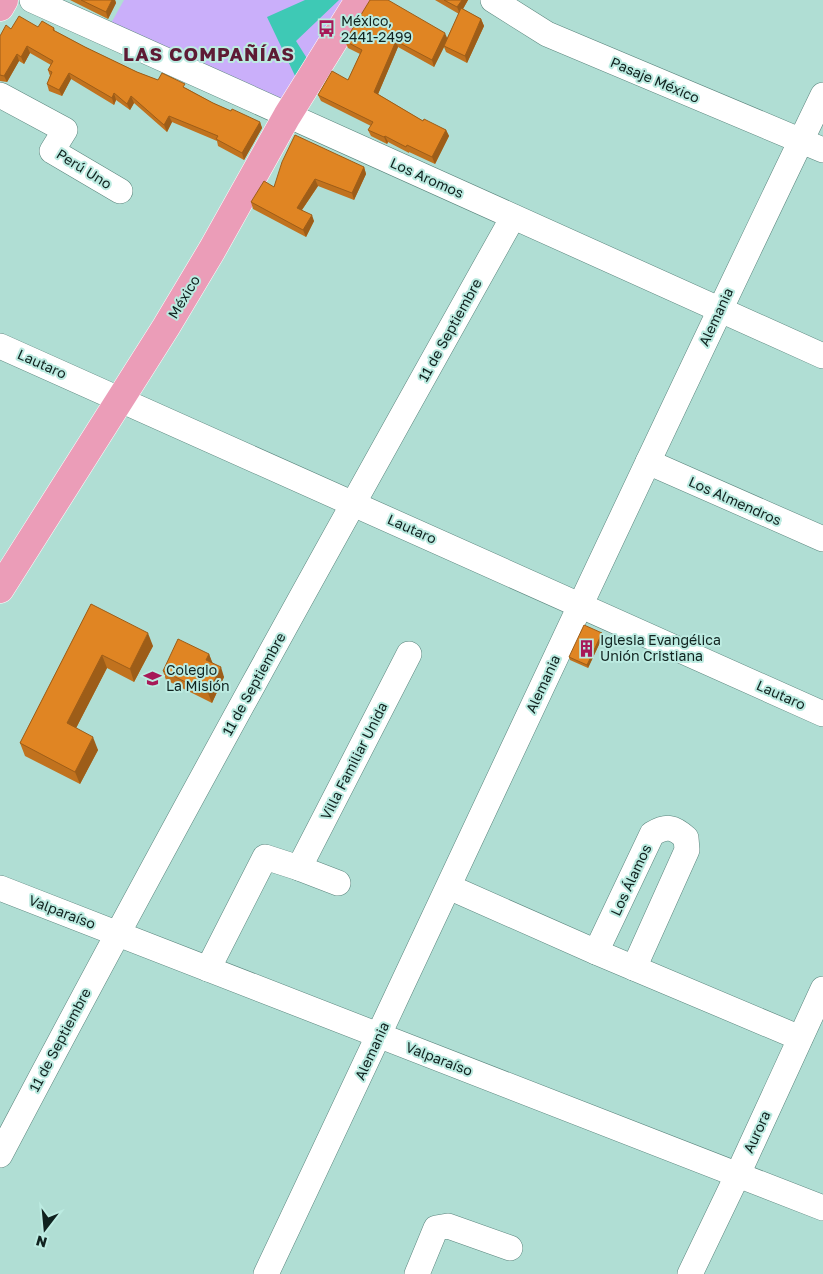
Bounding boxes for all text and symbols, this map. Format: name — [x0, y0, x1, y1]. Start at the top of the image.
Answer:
place label: México, 2441-2499 — [341, 12, 412, 45]
bus stop icon: México, 2441-2499 — [317, 19, 337, 39]
district label: LAS COMPAÑÍAS — [123, 42, 295, 65]
street label: Pasaje México — [608, 53, 702, 106]
street label: Perú Uno — [54, 145, 115, 192]
street label: Los Aromos — [388, 154, 467, 201]
street label: México — [164, 272, 203, 321]
street label: 11 de Septiembre — [414, 275, 485, 384]
street label: Alemania — [695, 285, 736, 349]
street label: Lautaro — [15, 345, 69, 382]
street label: Los Almendros — [686, 473, 784, 529]
street label: Lautaro — [385, 510, 439, 547]
street label: 11 de Septiembre — [218, 629, 289, 738]
place label: Iglesia Evangélica Unión Cristiana — [600, 631, 721, 664]
building icon: Iglesia Evangélica Unión Cristiana — [576, 638, 596, 658]
street label: Alemania — [522, 652, 563, 716]
place label: Colegio La Misión — [166, 661, 230, 694]
school or university icon: Colegio La Misión — [142, 668, 162, 688]
street label: Lautaro — [754, 676, 808, 713]
street label: Villa Familiar Unida — [317, 699, 391, 822]
street label: Los Álamos — [607, 841, 654, 918]
street label: Valparaíso — [26, 891, 98, 932]
street label: 11 de Septiembre — [25, 985, 94, 1094]
street label: Alemania — [351, 1019, 392, 1083]
street label: Valparaíso — [403, 1038, 475, 1079]
street label: Aurora — [739, 1108, 774, 1156]
north arrow — [20, 1204, 70, 1254]
text: N — [34, 1232, 49, 1252]

